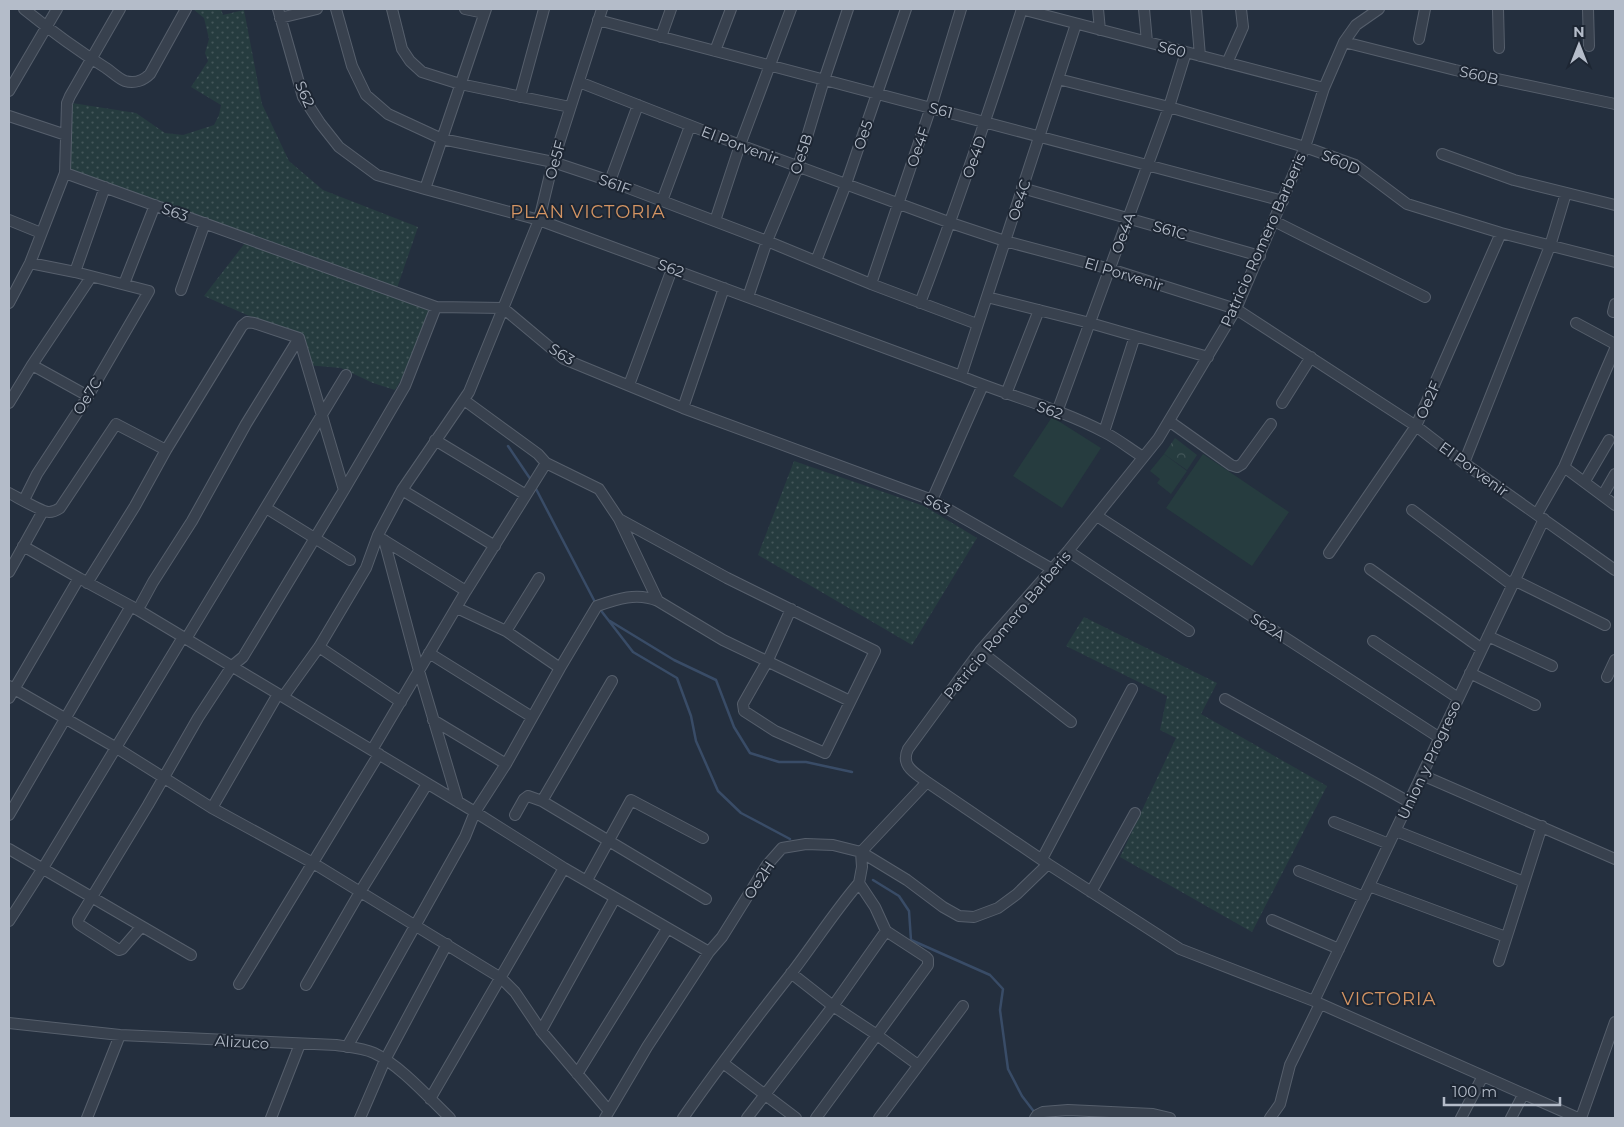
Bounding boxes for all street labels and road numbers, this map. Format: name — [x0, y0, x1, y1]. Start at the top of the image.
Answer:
street label: S60 — [1156, 36, 1188, 62]
street label: S60B — [1458, 61, 1500, 89]
street label: S62 — [291, 78, 319, 110]
street label: S61 — [927, 98, 955, 122]
street label: Oe5 — [849, 118, 877, 152]
street label: El Porvenir — [699, 122, 781, 168]
street label: Oe4F — [902, 124, 934, 170]
street label: Oe5B — [786, 131, 816, 177]
street label: Oe4D — [958, 133, 990, 181]
street label: Oe5F — [540, 138, 570, 182]
street label: S60D — [1319, 145, 1363, 179]
street label: Patricio Romero Barberis — [1216, 150, 1310, 330]
street label: S61F — [596, 169, 634, 199]
street label: Oe4C — [1003, 177, 1035, 223]
street label: S63 — [159, 198, 191, 226]
street label: Oe4A — [1107, 210, 1139, 256]
street label: S61C — [1151, 216, 1190, 244]
street label: El Porvenir — [1082, 253, 1166, 295]
street label: S62 — [655, 254, 687, 282]
street label: S63 — [546, 339, 578, 369]
street label: Oe7C — [68, 374, 106, 418]
street label: Oe2F — [1411, 378, 1445, 422]
street label: S62 — [1034, 396, 1066, 424]
street label: El Porvenir — [1435, 437, 1513, 501]
street label: S63 — [921, 489, 953, 519]
street label: Patricio Romero Barberis — [939, 547, 1075, 703]
street label: S62A — [1247, 609, 1289, 645]
street label: Union y Progreso — [1393, 697, 1465, 823]
street label: Oe2H — [739, 857, 779, 903]
street label: Alizuco — [214, 1031, 270, 1053]

